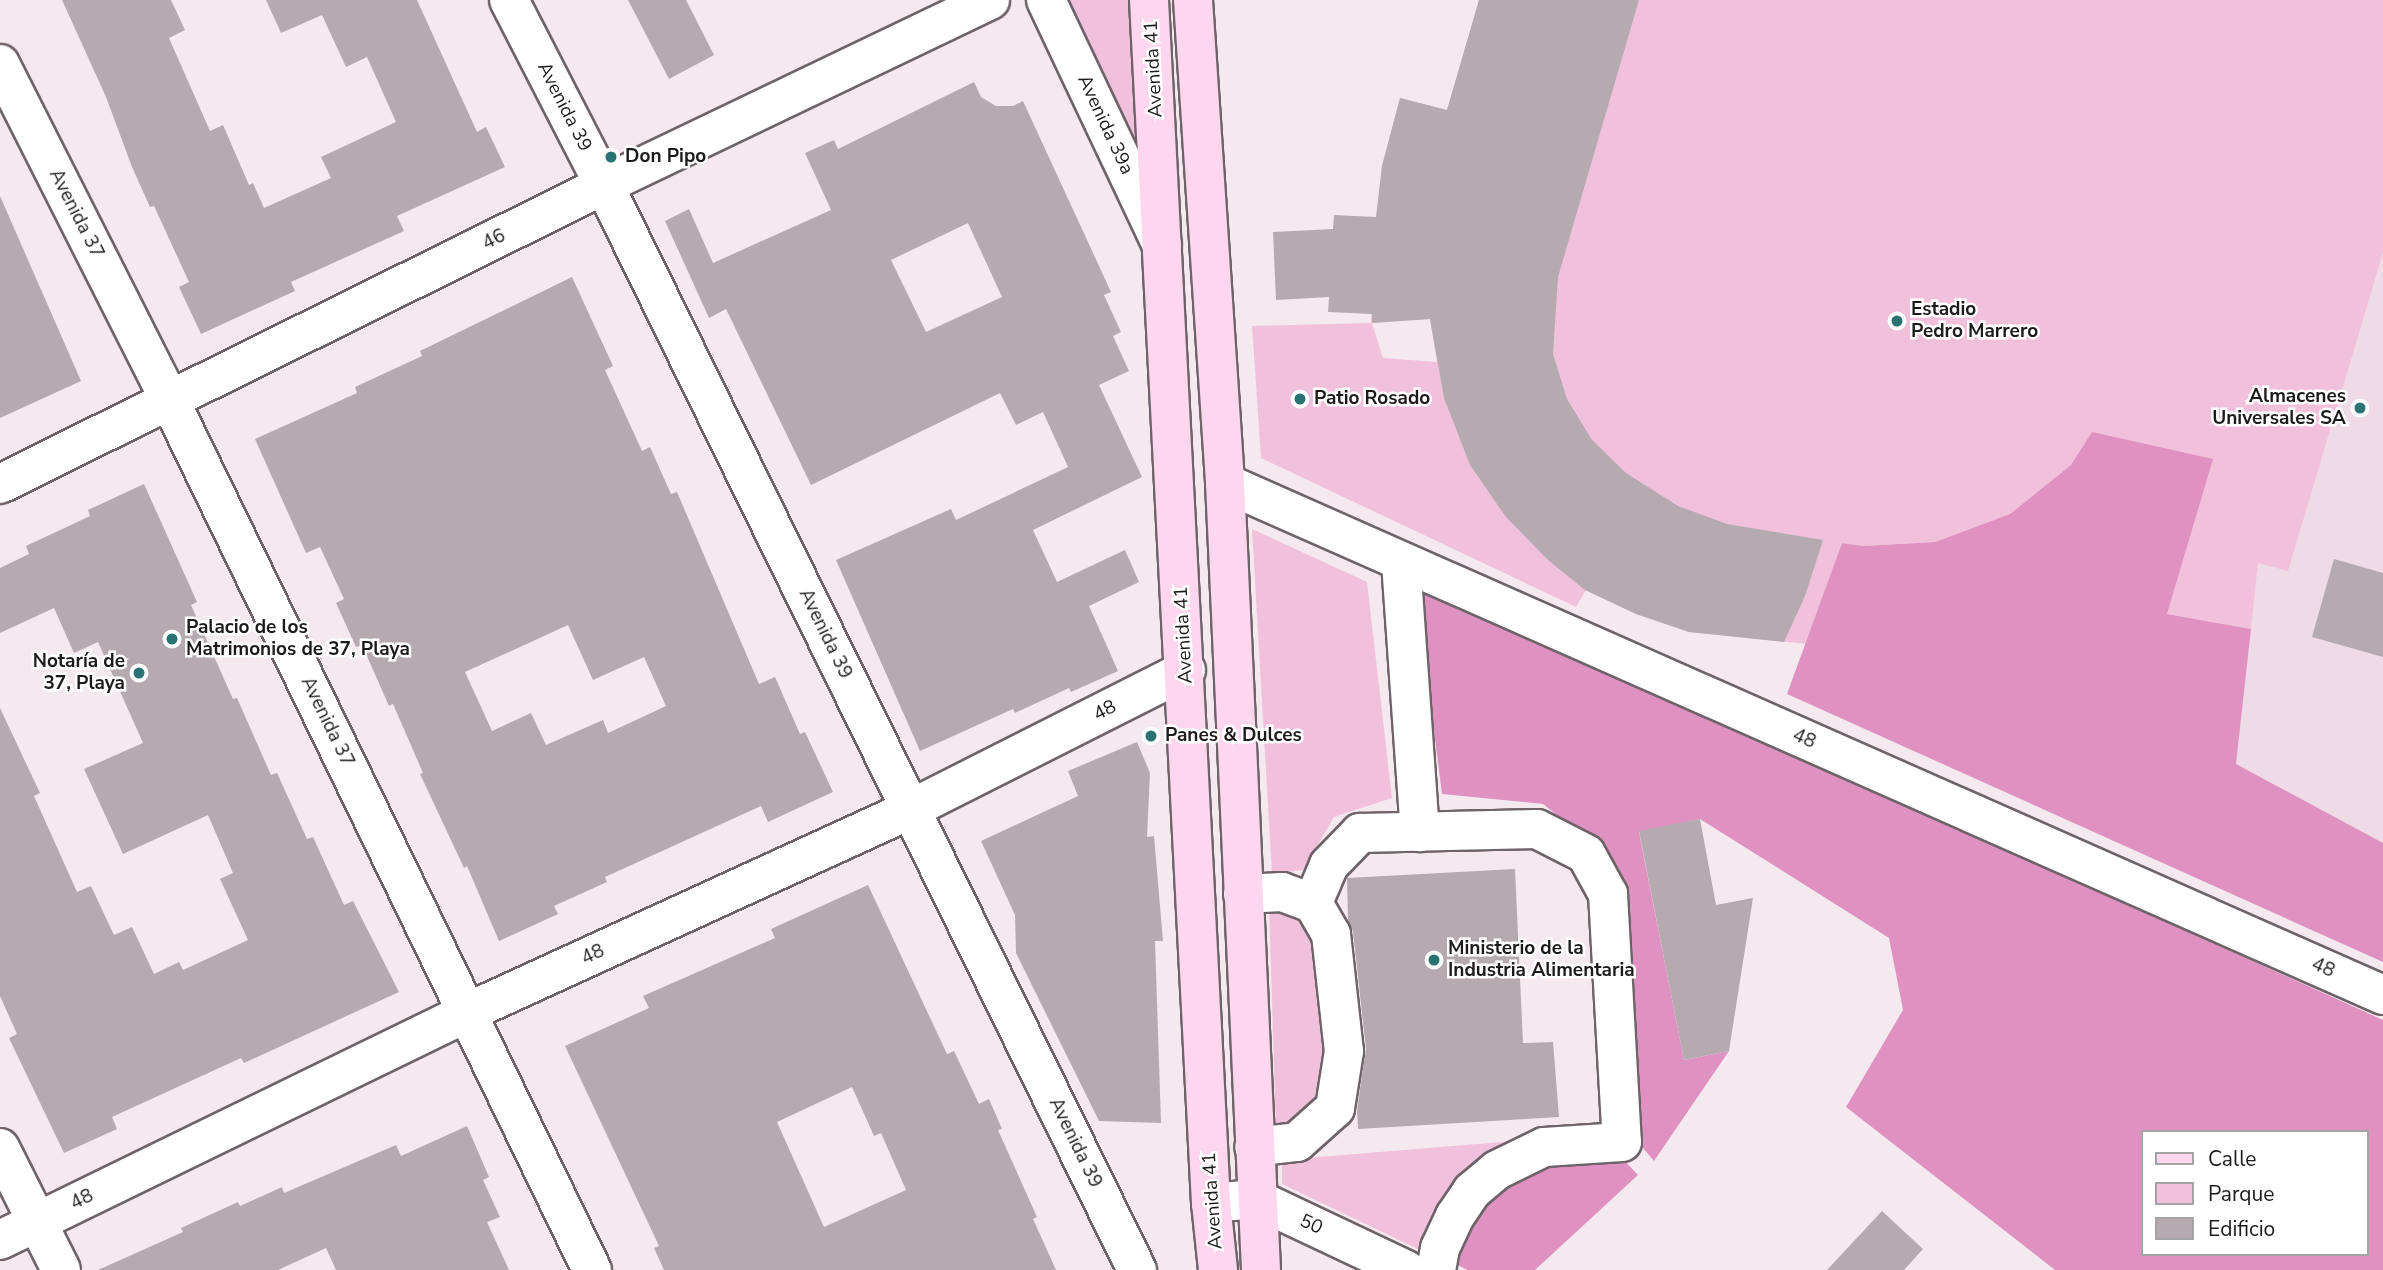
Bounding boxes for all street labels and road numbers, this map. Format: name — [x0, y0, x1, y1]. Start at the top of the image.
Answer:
street label: Avenida 41 — [1140, 20, 1168, 118]
street label: Avenida 39 — [532, 59, 596, 155]
street label: Avenida 39a — [1072, 72, 1138, 178]
street label: Avenida 37 — [44, 166, 108, 262]
street label: 46 — [479, 225, 509, 255]
street label: Avenida 39 — [793, 585, 857, 683]
street label: Avenida 41 — [1170, 586, 1198, 684]
street label: Avenida 37 — [295, 673, 359, 771]
street label: 48 — [1090, 696, 1120, 726]
street label: 48 — [1789, 724, 1819, 754]
street label: 48 — [578, 940, 608, 970]
street label: 48 — [2308, 953, 2338, 983]
street label: Avenida 39 — [1043, 1094, 1107, 1192]
street label: Avenida 41 — [1198, 1152, 1228, 1250]
street label: 48 — [67, 1185, 97, 1215]
street label: 50 — [1296, 1210, 1326, 1240]

